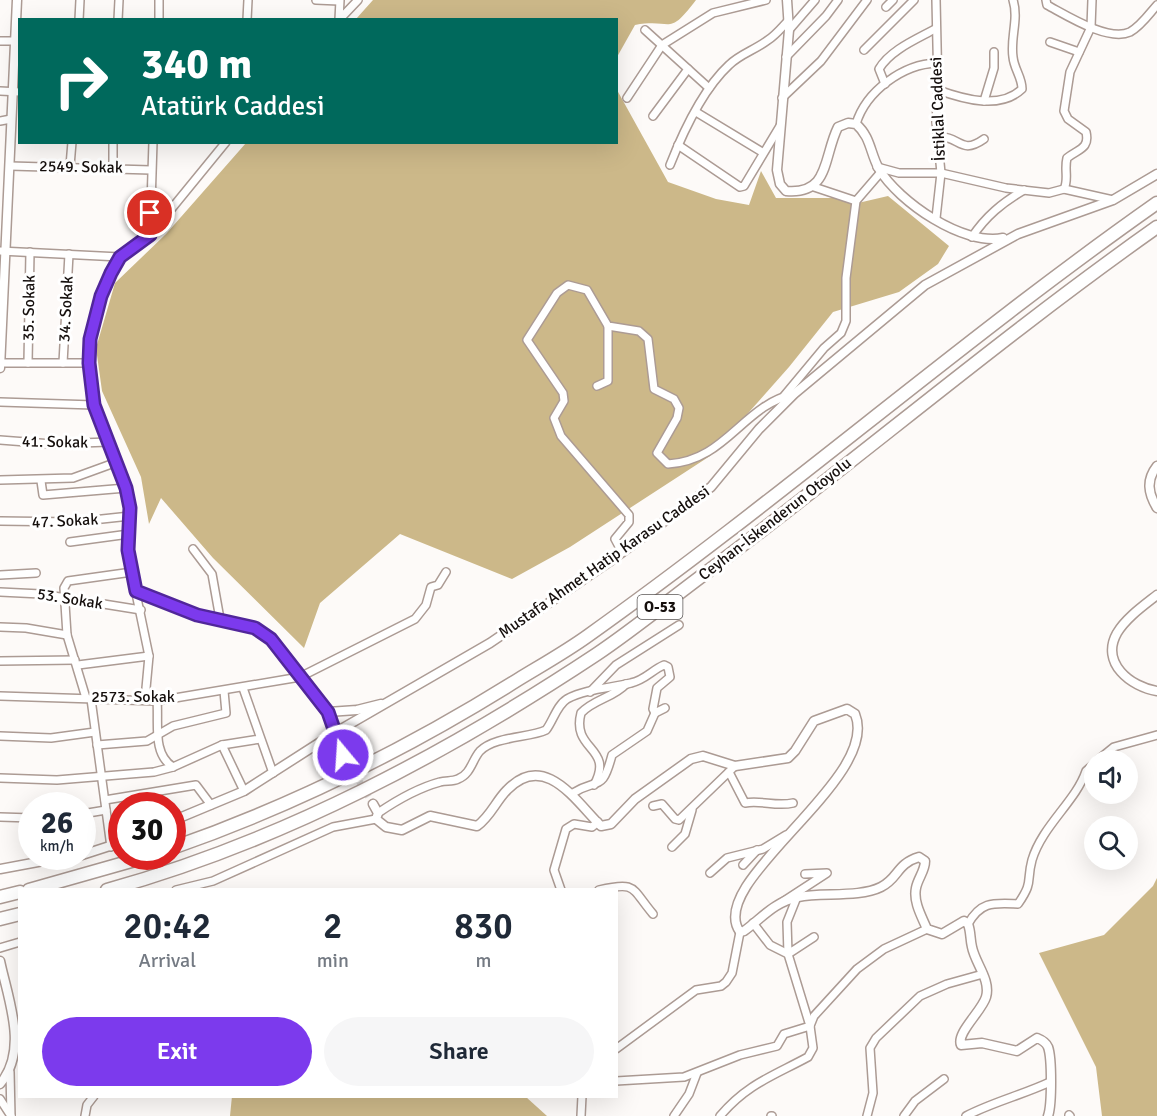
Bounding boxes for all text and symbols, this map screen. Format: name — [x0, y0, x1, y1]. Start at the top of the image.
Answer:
text: 340 m — [141, 39, 252, 90]
icon: right — [42, 42, 120, 120]
street label: İstiklal Caddesi — [926, 56, 950, 162]
text: Atatürk Caddesi — [141, 90, 325, 123]
street label: 2549. Sokak — [39, 156, 123, 178]
pin — [124, 187, 175, 238]
icon: arrive — [133, 196, 166, 229]
street label: 35. Sokak — [18, 275, 40, 341]
street label: 34. Sokak — [54, 275, 78, 343]
street label: 41. Sokak — [22, 431, 88, 453]
street label: Ceyhan-İskenderun Otoyolu — [695, 453, 855, 585]
street label: Mustafa Ahmet Hatip Karasu Caddesi — [495, 481, 713, 643]
street label: 47. Sokak — [31, 509, 99, 533]
street label: 53. Sokak — [36, 584, 104, 614]
road number: O-53 — [638, 595, 682, 619]
street label: 2573. Sokak — [91, 687, 175, 707]
position arrow — [311, 723, 375, 787]
map controls — [1084, 750, 1138, 870]
button: sound — [1084, 750, 1138, 804]
speed limit sign: 30 — [108, 792, 186, 870]
text: 26 — [41, 805, 73, 842]
button: search — [1084, 816, 1138, 870]
text: km/h — [40, 837, 74, 855]
text: 20:42 — [123, 904, 211, 949]
text: 2 — [323, 904, 343, 949]
text: 830 — [454, 904, 513, 949]
text: Arrival — [139, 948, 196, 973]
text: min — [317, 948, 349, 973]
text: m — [475, 948, 491, 973]
button: Exit — [42, 1017, 312, 1086]
button: Share — [324, 1017, 594, 1086]

